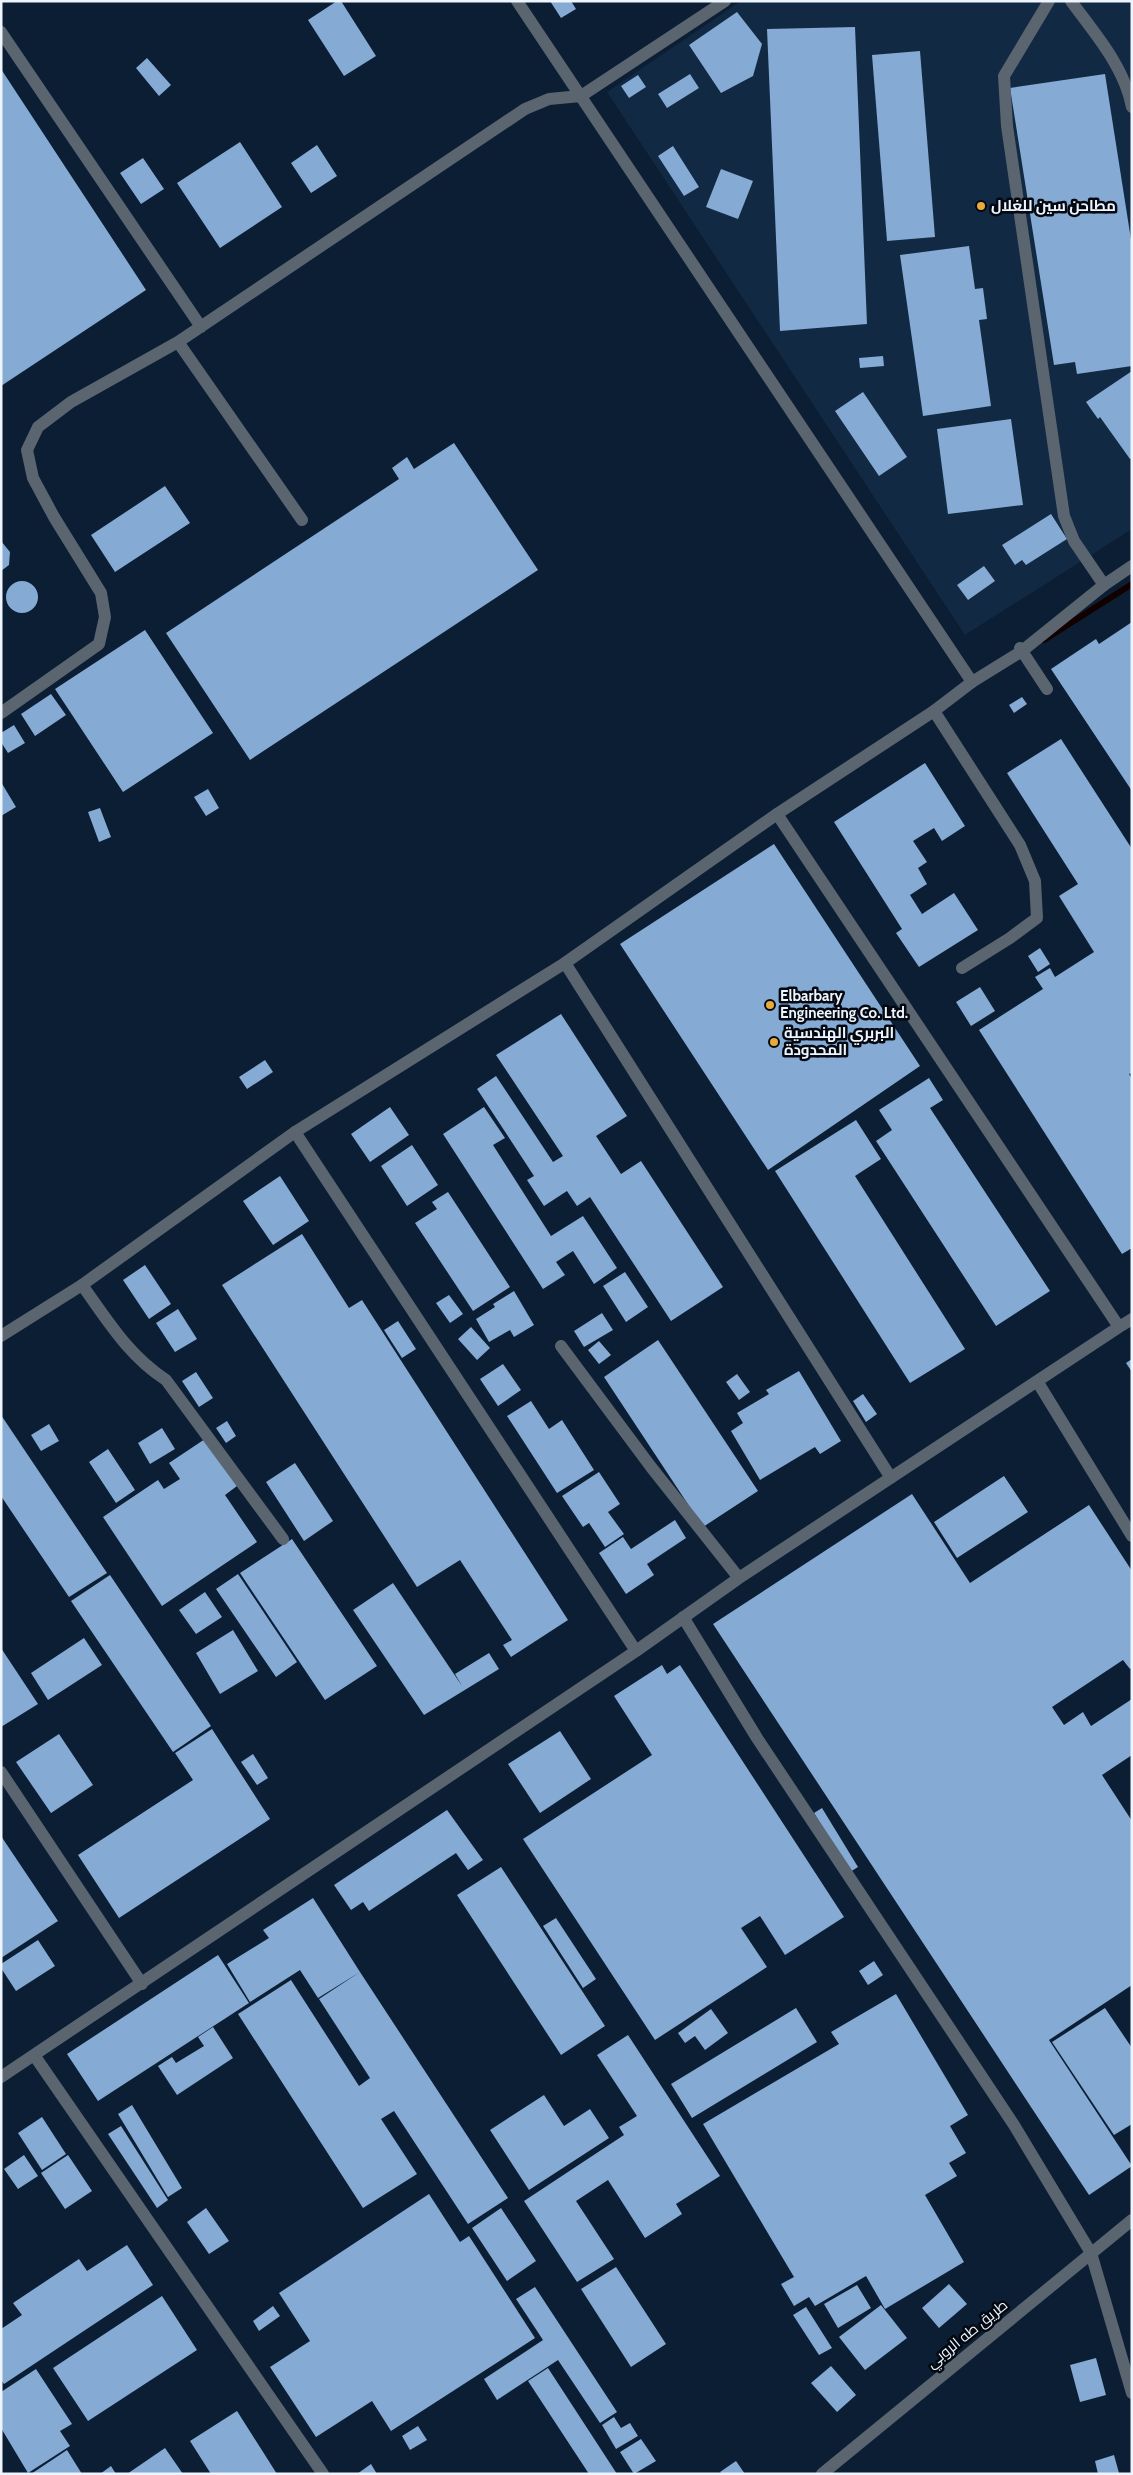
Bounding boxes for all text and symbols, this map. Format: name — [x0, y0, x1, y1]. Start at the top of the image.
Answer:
place label: مطاحن سين للغلال — [991, 197, 1116, 215]
marker: مطاحن سين للغلال — [975, 200, 987, 212]
place label: Elbarbary Engineering Co. Ltd. — [780, 987, 908, 1022]
marker: Elbarbary Engineering Co. Ltd. — [764, 999, 776, 1011]
place label: البربري الهندسية المحدودة — [784, 1024, 894, 1059]
marker: البربري الهندسية المحدودة — [768, 1036, 780, 1048]
street label: طريق طه الروبي — [923, 2296, 1013, 2374]

